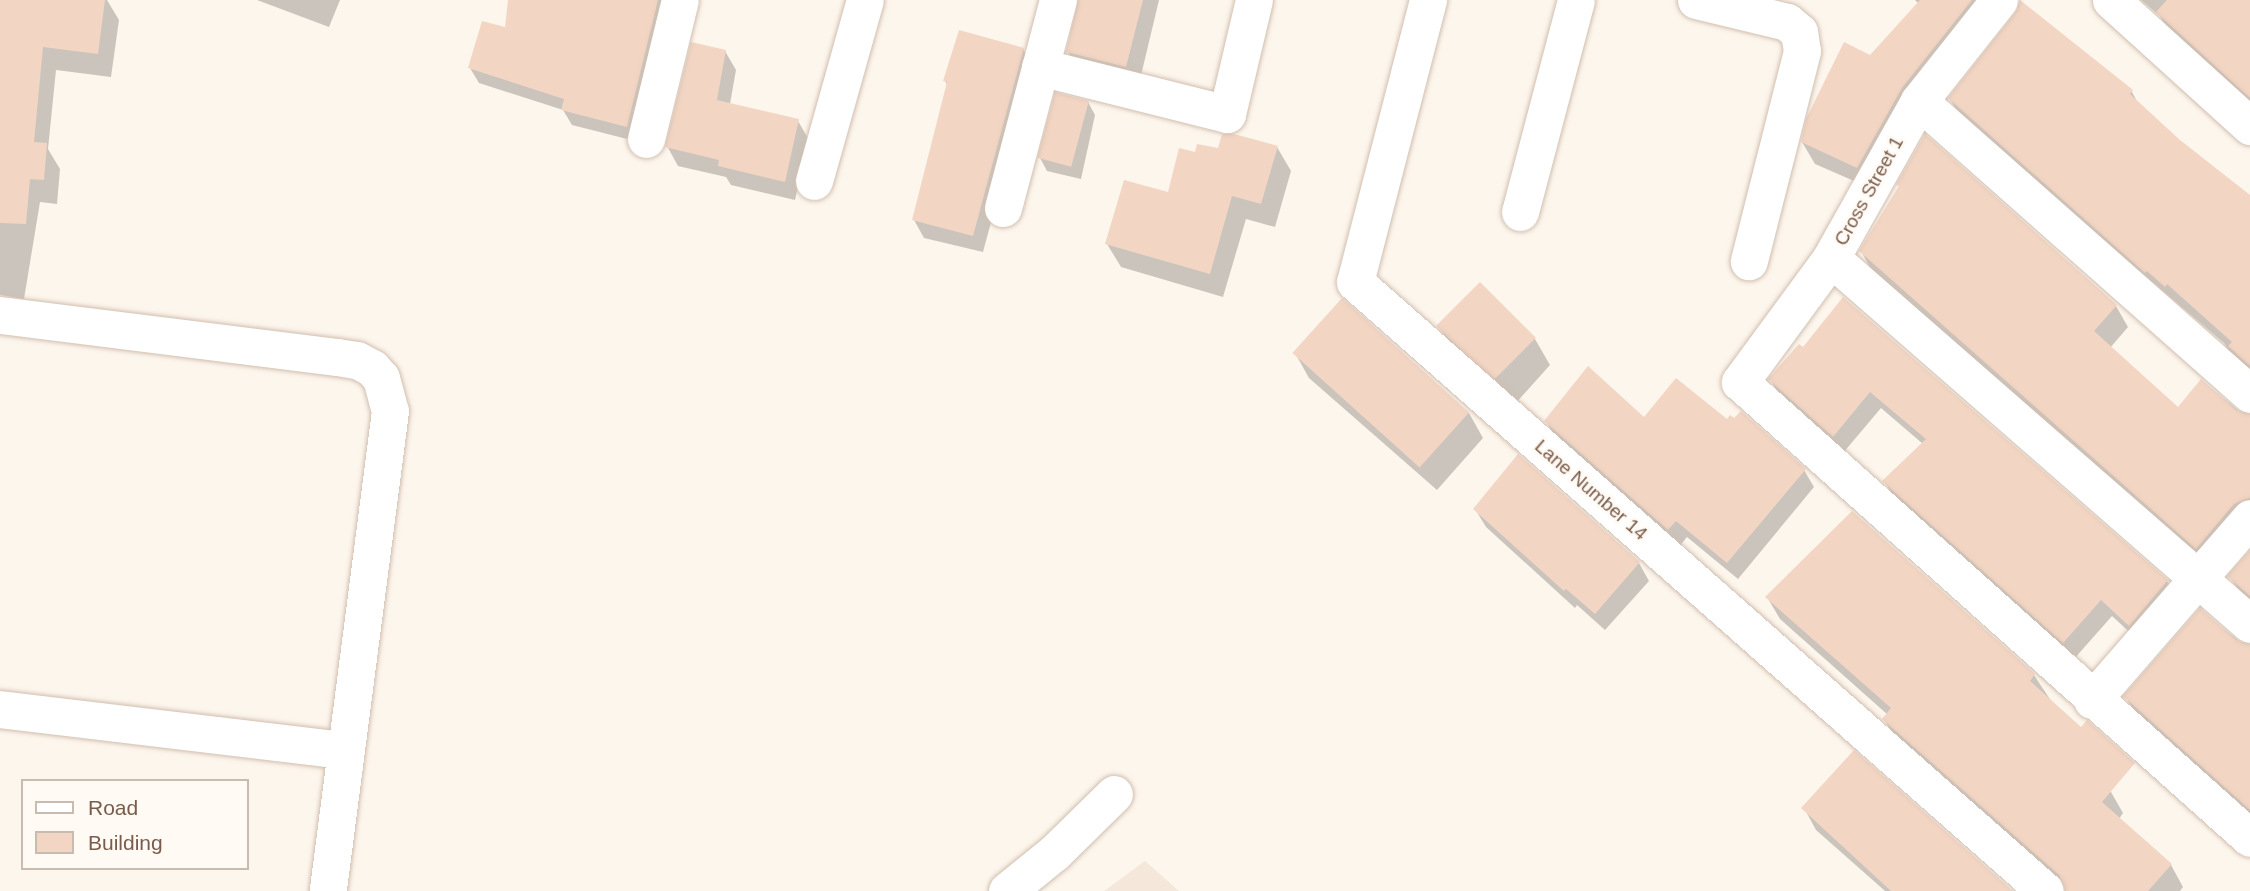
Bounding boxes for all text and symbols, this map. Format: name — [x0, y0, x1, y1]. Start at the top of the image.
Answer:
street label: Cross Street 1 — [1830, 132, 1908, 250]
street label: Lane Number 14 — [1530, 435, 1652, 545]
legend — [21, 779, 248, 870]
text: Road — [88, 796, 138, 819]
text: Building — [88, 831, 163, 854]

